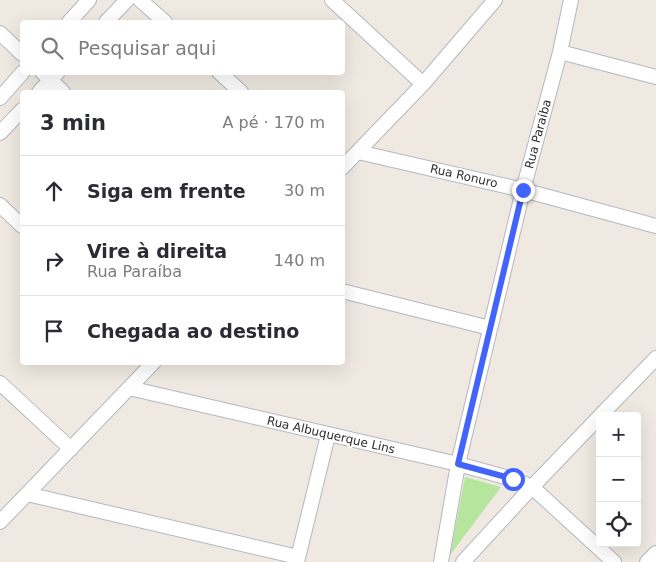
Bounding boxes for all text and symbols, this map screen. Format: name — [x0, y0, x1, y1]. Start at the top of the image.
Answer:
search box — [20, 20, 345, 75]
icon: search — [38, 34, 66, 62]
text: Pesquisar aqui — [78, 37, 216, 59]
street label: Rua Paraíba — [522, 98, 554, 170]
text: 3 min — [40, 111, 106, 135]
text: A pé · 170 m — [223, 113, 325, 132]
street label: Rua Ronuro — [429, 161, 499, 191]
icon: ahead — [40, 177, 68, 205]
route end — [512, 179, 535, 202]
text: Siga em frente — [87, 180, 246, 202]
text: 30 m — [284, 181, 325, 200]
text: Vire à direita — [87, 240, 227, 262]
icon: right — [40, 247, 68, 275]
text: 140 m — [274, 251, 325, 270]
text: Rua Paraíba — [87, 262, 182, 281]
icon: arrive — [40, 317, 68, 345]
text: Chegada ao destino — [87, 320, 299, 342]
map controls — [596, 412, 641, 547]
button: + — [596, 412, 641, 457]
street label: Rua Albuquerque Lins — [266, 413, 396, 457]
button: − — [596, 457, 641, 502]
route start — [502, 468, 525, 491]
button: locate — [596, 502, 641, 547]

